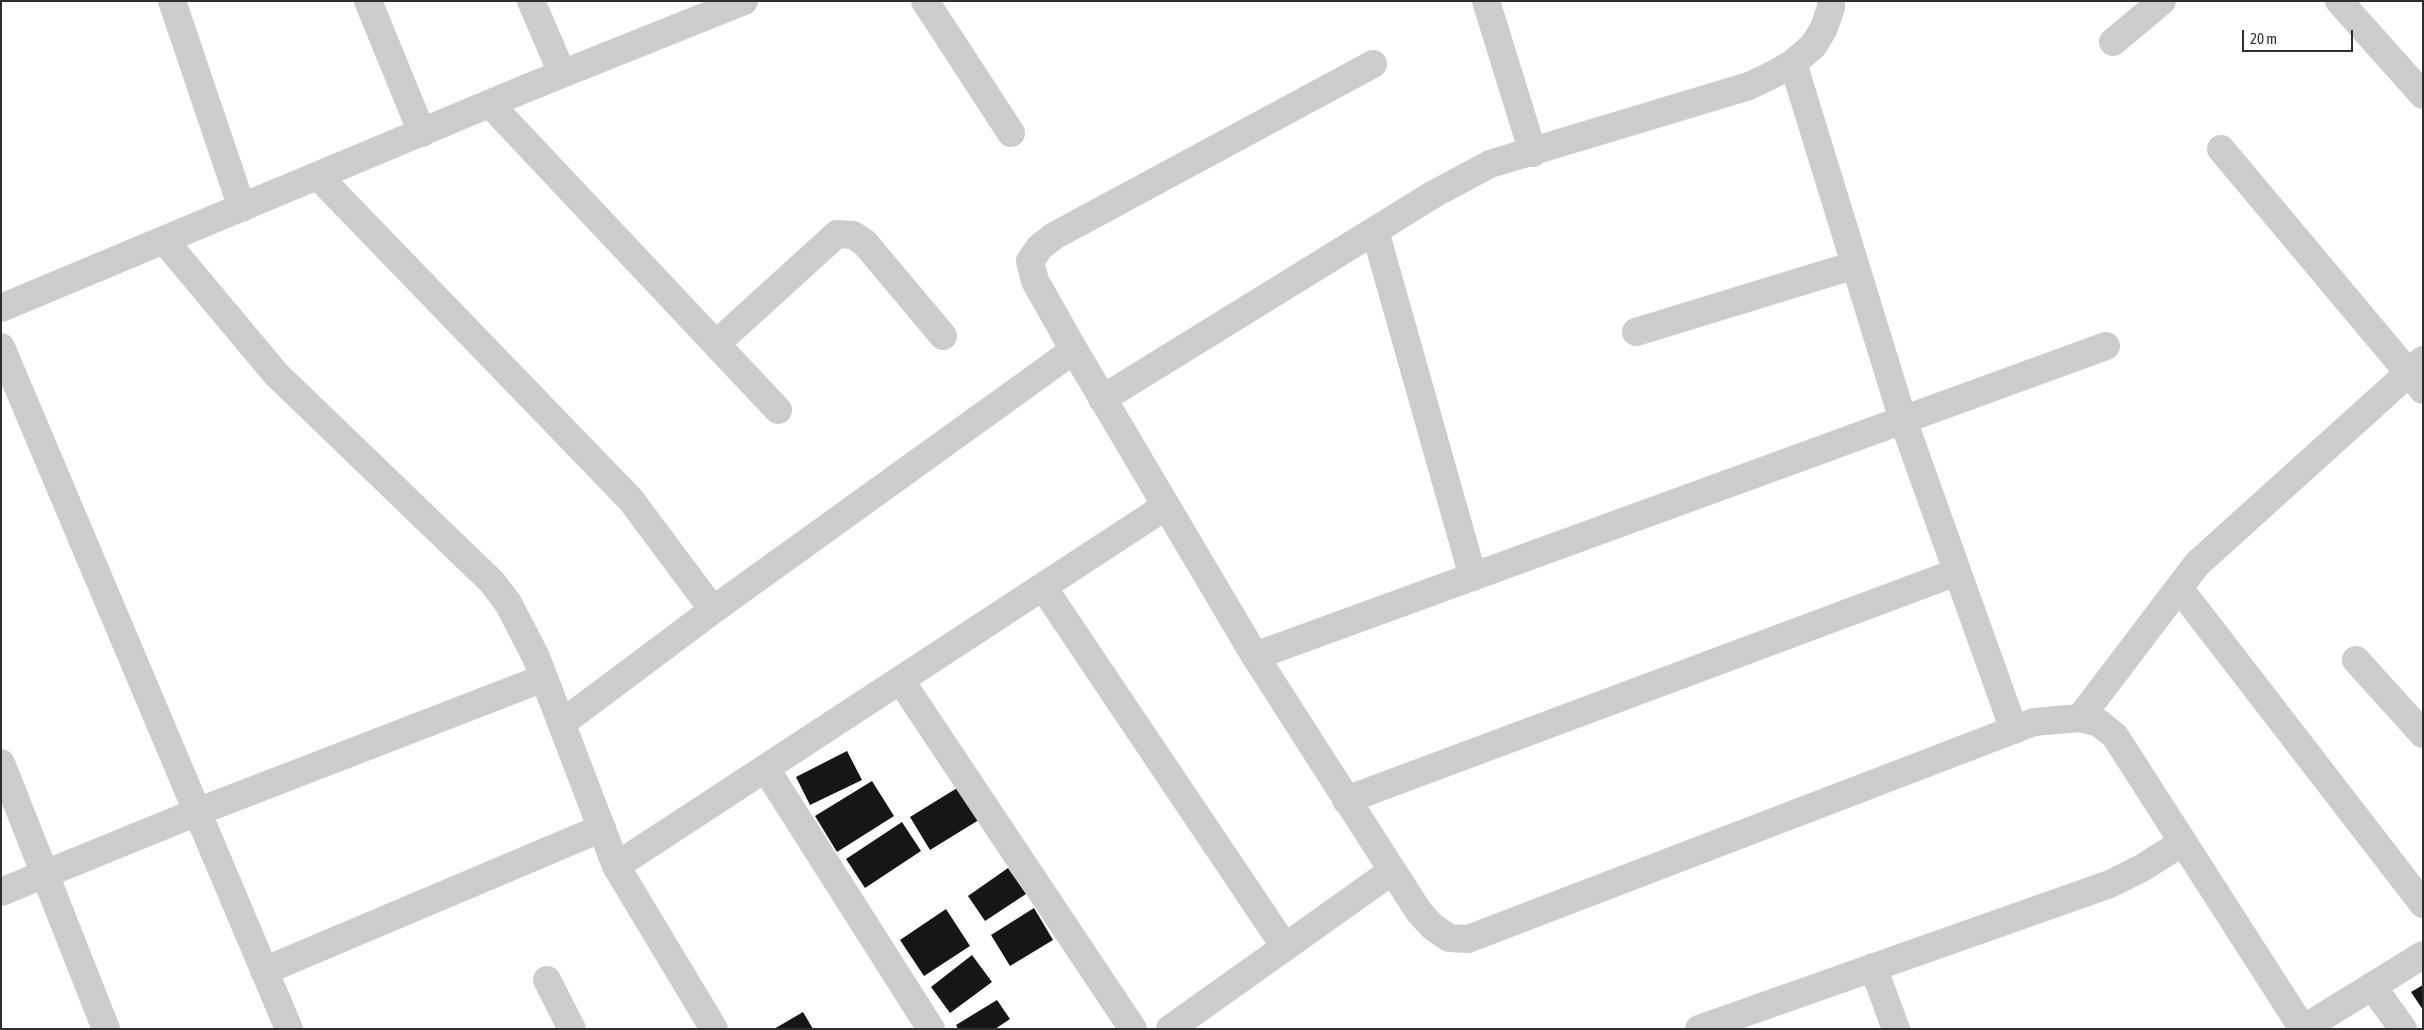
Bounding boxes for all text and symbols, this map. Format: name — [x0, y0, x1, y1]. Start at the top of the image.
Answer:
scale bar — [2244, 20, 2355, 52]
text: 20 m — [2250, 30, 2277, 47]

